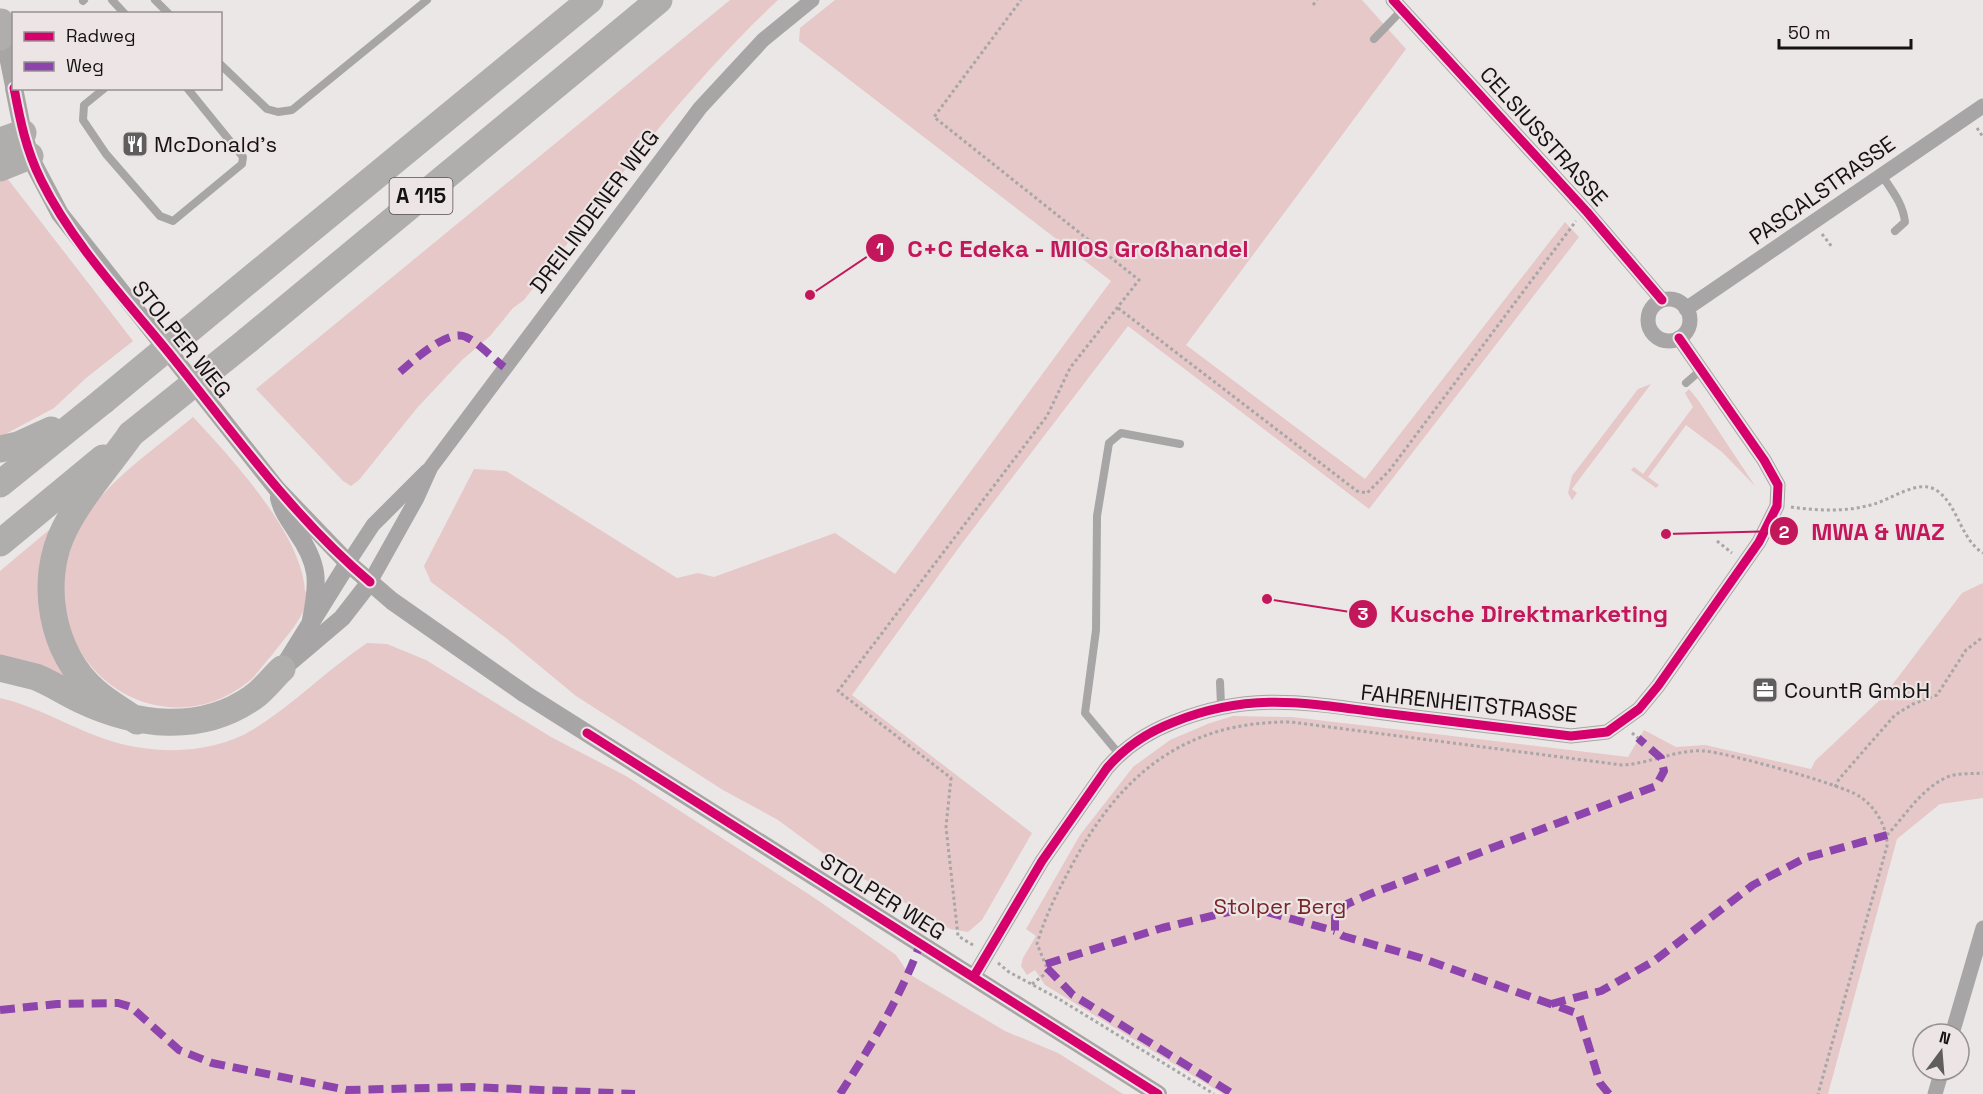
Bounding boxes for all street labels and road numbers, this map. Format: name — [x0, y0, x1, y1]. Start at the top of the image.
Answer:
street label: CELSIUSSTRASSE — [1474, 60, 1614, 212]
street label: DREILINDENER WEG — [523, 124, 665, 298]
street label: PASCALSTRASSE — [1744, 129, 1900, 251]
road number: A 115 — [390, 178, 452, 214]
street label: STOLPER WEG — [126, 275, 238, 403]
street label: FAHRENHEITSTRASSE — [1359, 678, 1579, 728]
street label: STOLPER WEG — [815, 846, 951, 946]

